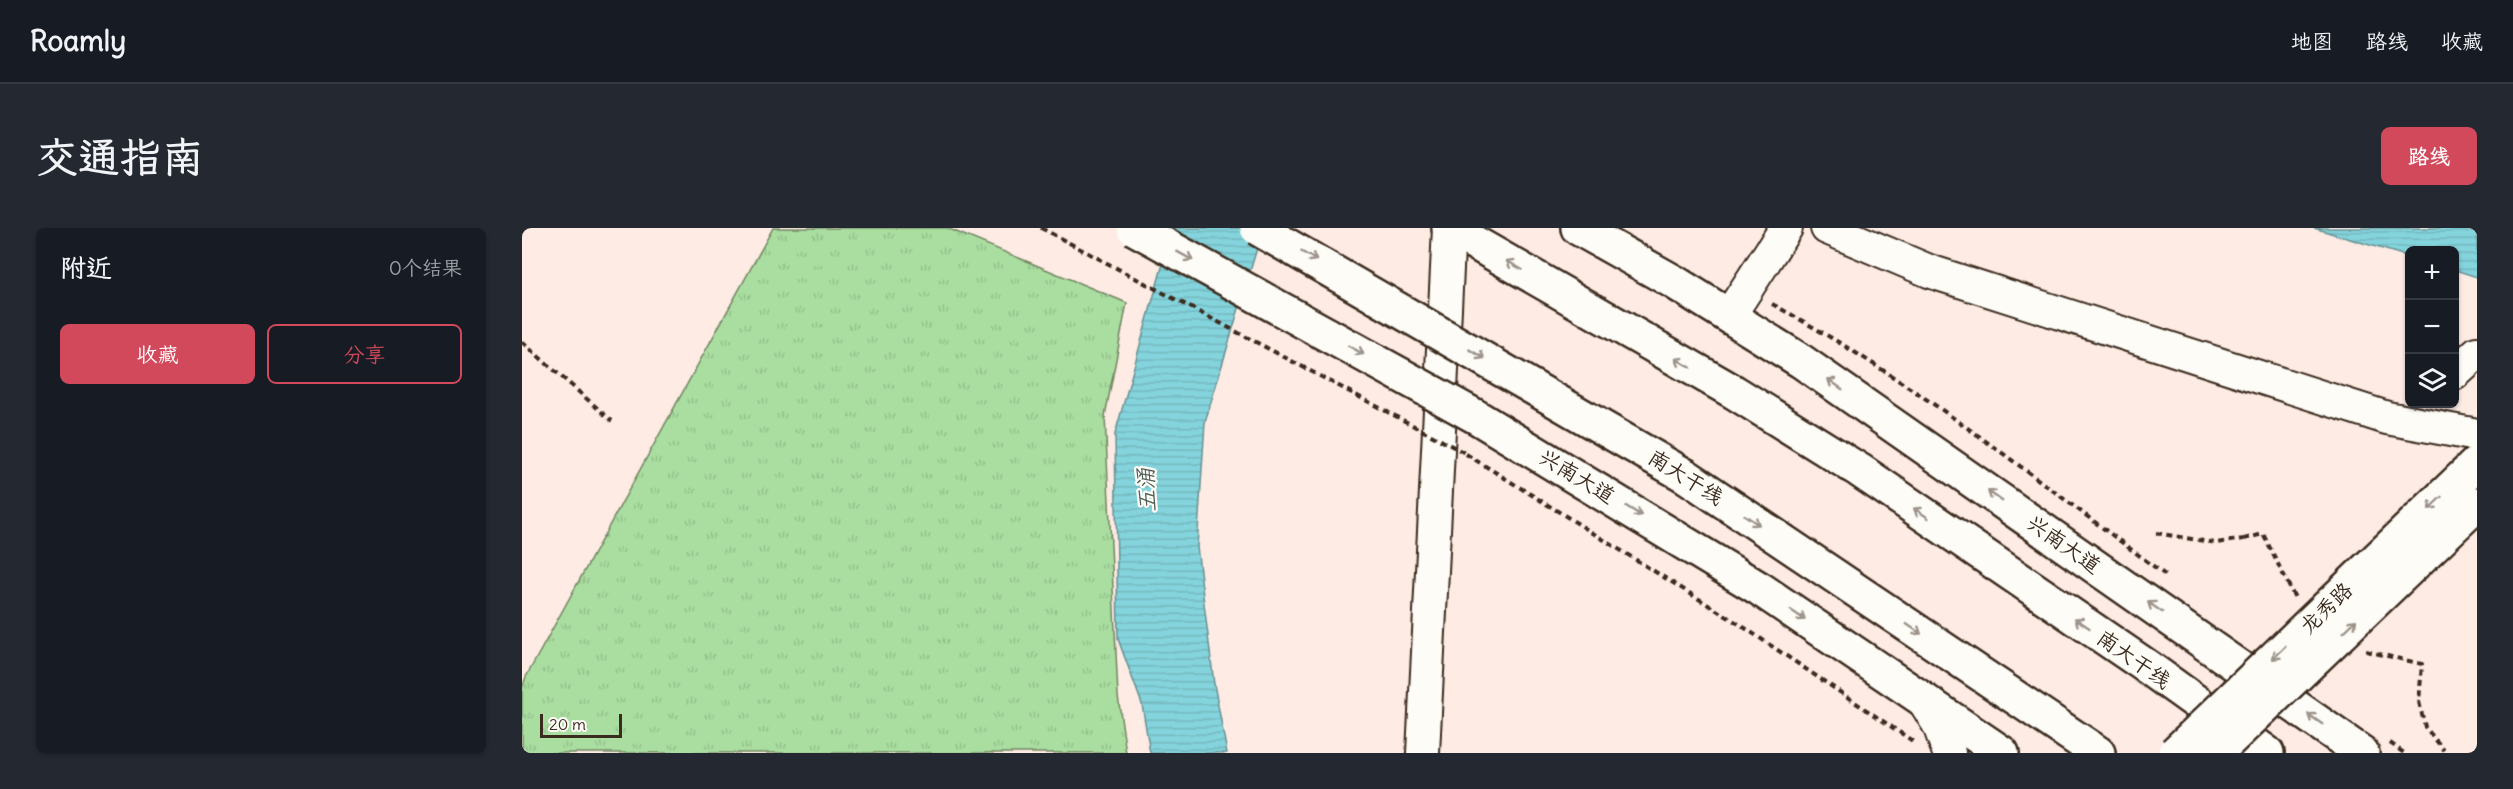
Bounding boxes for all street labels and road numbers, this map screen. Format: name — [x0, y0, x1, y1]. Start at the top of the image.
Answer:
street label: 兴南大道 — [1534, 443, 1620, 509]
street label: 南大干线 — [1643, 443, 1729, 511]
street label: 兴南大道 — [2022, 509, 2106, 579]
street label: 龙秀路 — [2294, 576, 2358, 640]
street label: 南大干线 — [2092, 624, 2176, 694]

